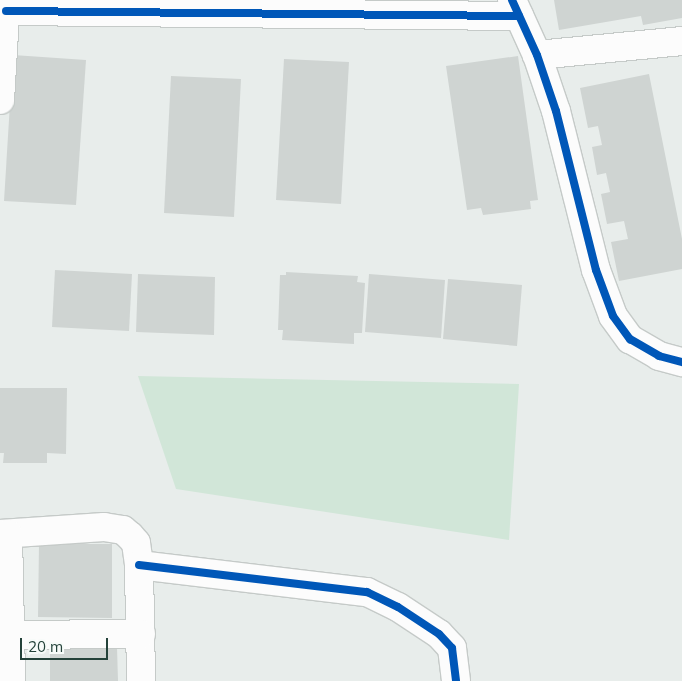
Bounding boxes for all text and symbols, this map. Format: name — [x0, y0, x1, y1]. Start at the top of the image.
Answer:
scale bar — [22, 628, 110, 660]
text: 20 m — [28, 637, 63, 656]

